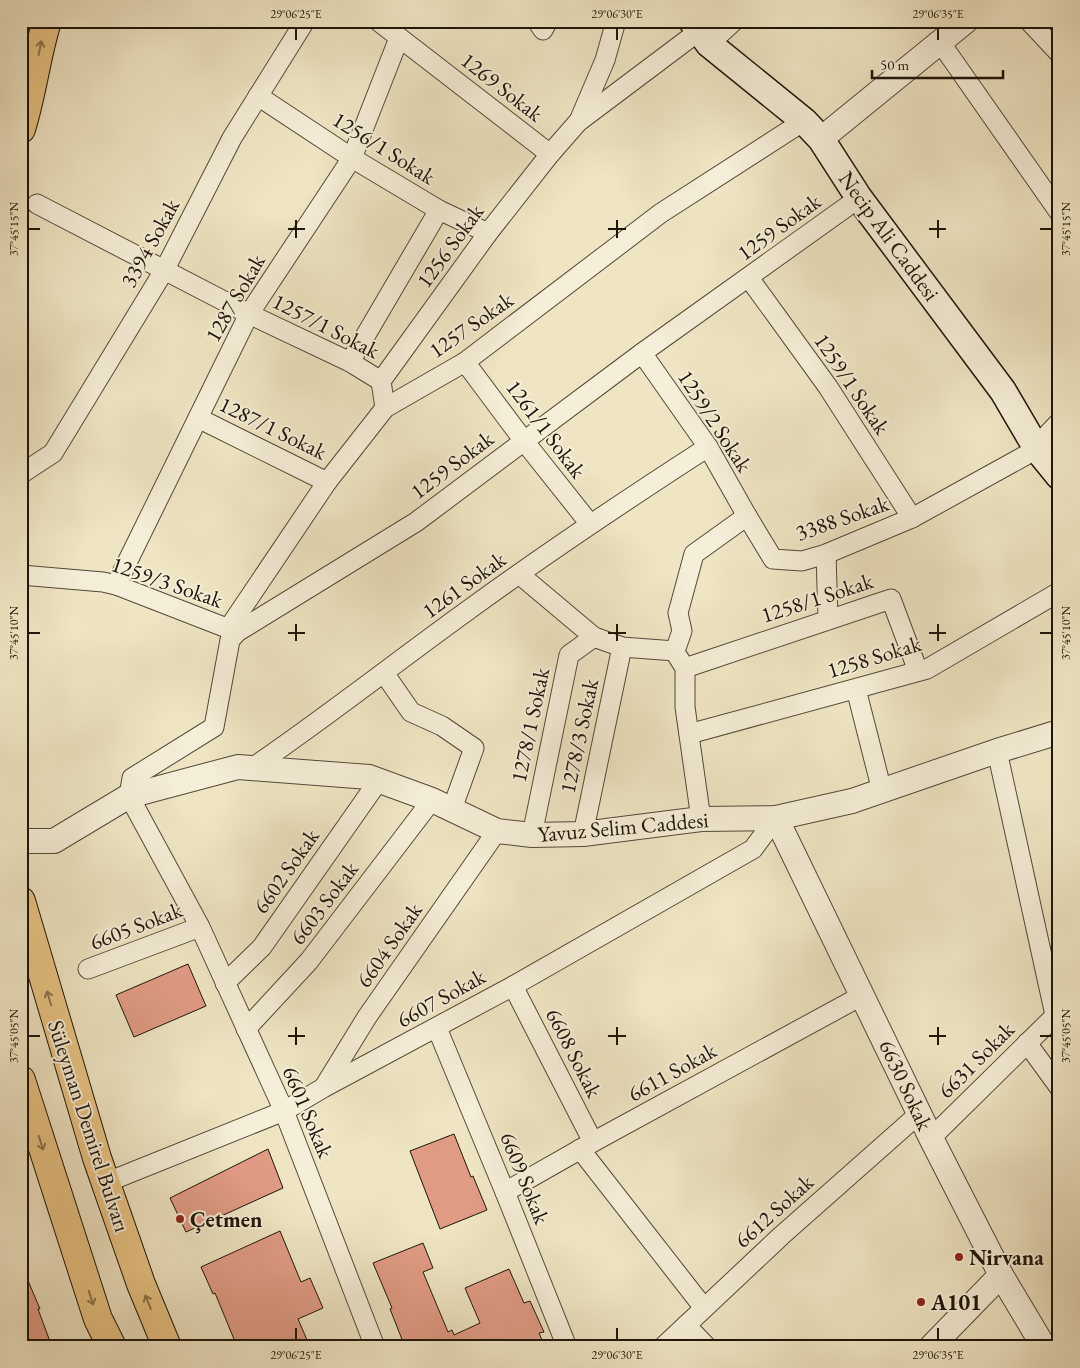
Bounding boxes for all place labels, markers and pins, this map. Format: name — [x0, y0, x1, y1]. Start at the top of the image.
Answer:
place label: Çetmen — [190, 1205, 263, 1234]
marker: Çetmen — [174, 1213, 186, 1225]
place label: Nirvana — [969, 1243, 1044, 1272]
marker: Nirvana — [953, 1251, 965, 1263]
place label: A101 — [930, 1288, 982, 1317]
marker: A101 — [915, 1296, 927, 1308]

